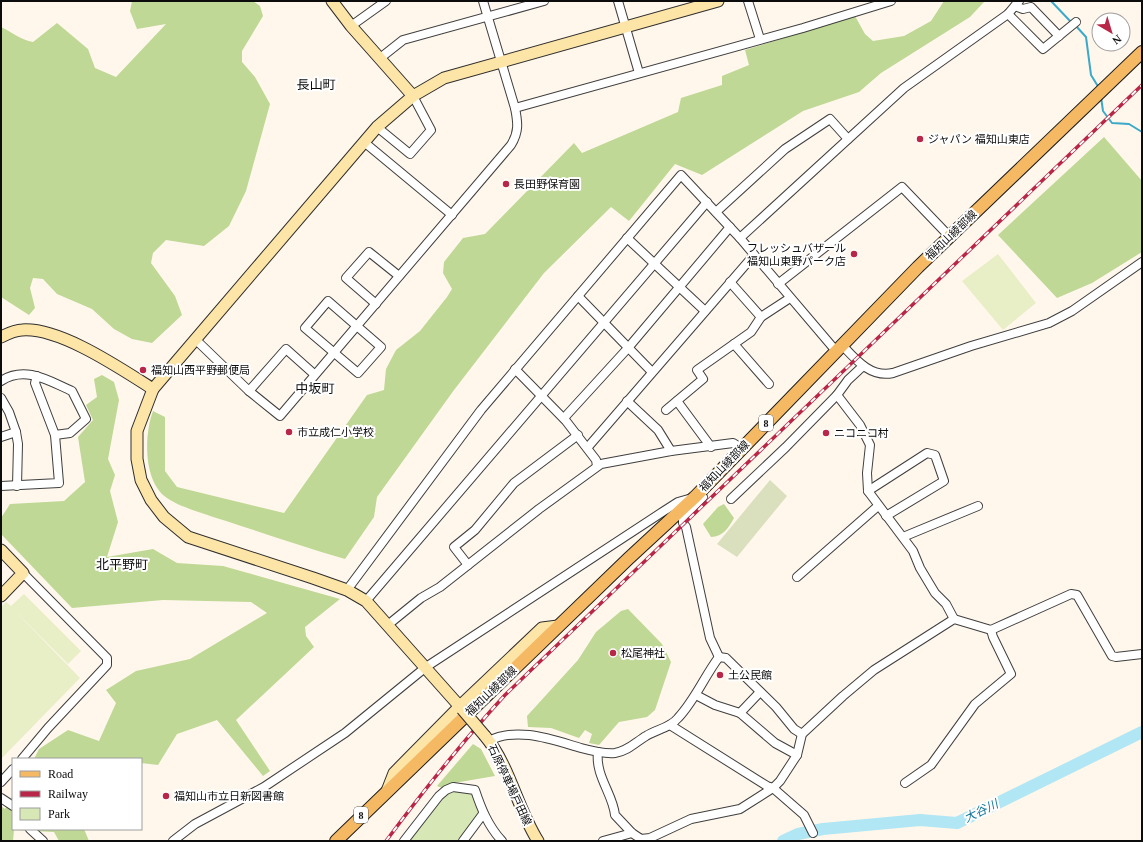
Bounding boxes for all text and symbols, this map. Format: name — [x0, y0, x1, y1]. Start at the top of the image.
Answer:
north arrow — [1091, 12, 1131, 52]
text: N — [1110, 33, 1124, 47]
district label: 長山町 — [296, 77, 336, 92]
place label: ジャパン 福知山東店 — [928, 133, 1030, 145]
marker: ジャパン 福知山東店 — [915, 134, 925, 144]
place label: 長田野保育園 — [514, 178, 580, 190]
marker: 長田野保育園 — [501, 179, 511, 189]
street label: 福知山綾部線 — [923, 208, 979, 262]
place label: フレッシュバザール 福知山東野パーク店 — [747, 242, 846, 267]
marker: フレッシュバザール 福知山東野パーク店 — [849, 249, 859, 259]
place label: 福知山西平野郵便局 — [151, 364, 250, 376]
marker: 福知山西平野郵便局 — [138, 365, 148, 375]
district label: 中坂町 — [295, 381, 335, 396]
road number: 8 — [759, 415, 773, 431]
place label: 市立成仁小学校 — [297, 426, 374, 438]
marker: 市立成仁小学校 — [284, 427, 294, 437]
place label: ニコニコ村 — [834, 427, 889, 439]
marker: ニコニコ村 — [821, 428, 831, 438]
street label: 福知山綾部線 — [697, 438, 751, 494]
district label: 北平野町 — [96, 557, 148, 572]
place label: 松尾神社 — [621, 647, 665, 659]
marker: 松尾神社 — [608, 648, 618, 658]
street label: 福知山綾部線 — [463, 664, 519, 718]
place label: 土公民館 — [728, 669, 772, 681]
marker: 土公民館 — [715, 670, 725, 680]
street label: 石原停車場戸田線 — [486, 743, 534, 827]
legend — [12, 758, 142, 830]
text: Road — [48, 767, 73, 781]
text: Railway — [48, 787, 88, 801]
place label: 福知山市立日新図書館 — [174, 790, 284, 802]
marker: 福知山市立日新図書館 — [161, 791, 171, 801]
water label: 大谷川 — [962, 796, 1002, 825]
text: Park — [48, 807, 70, 821]
road number: 8 — [354, 807, 368, 823]

